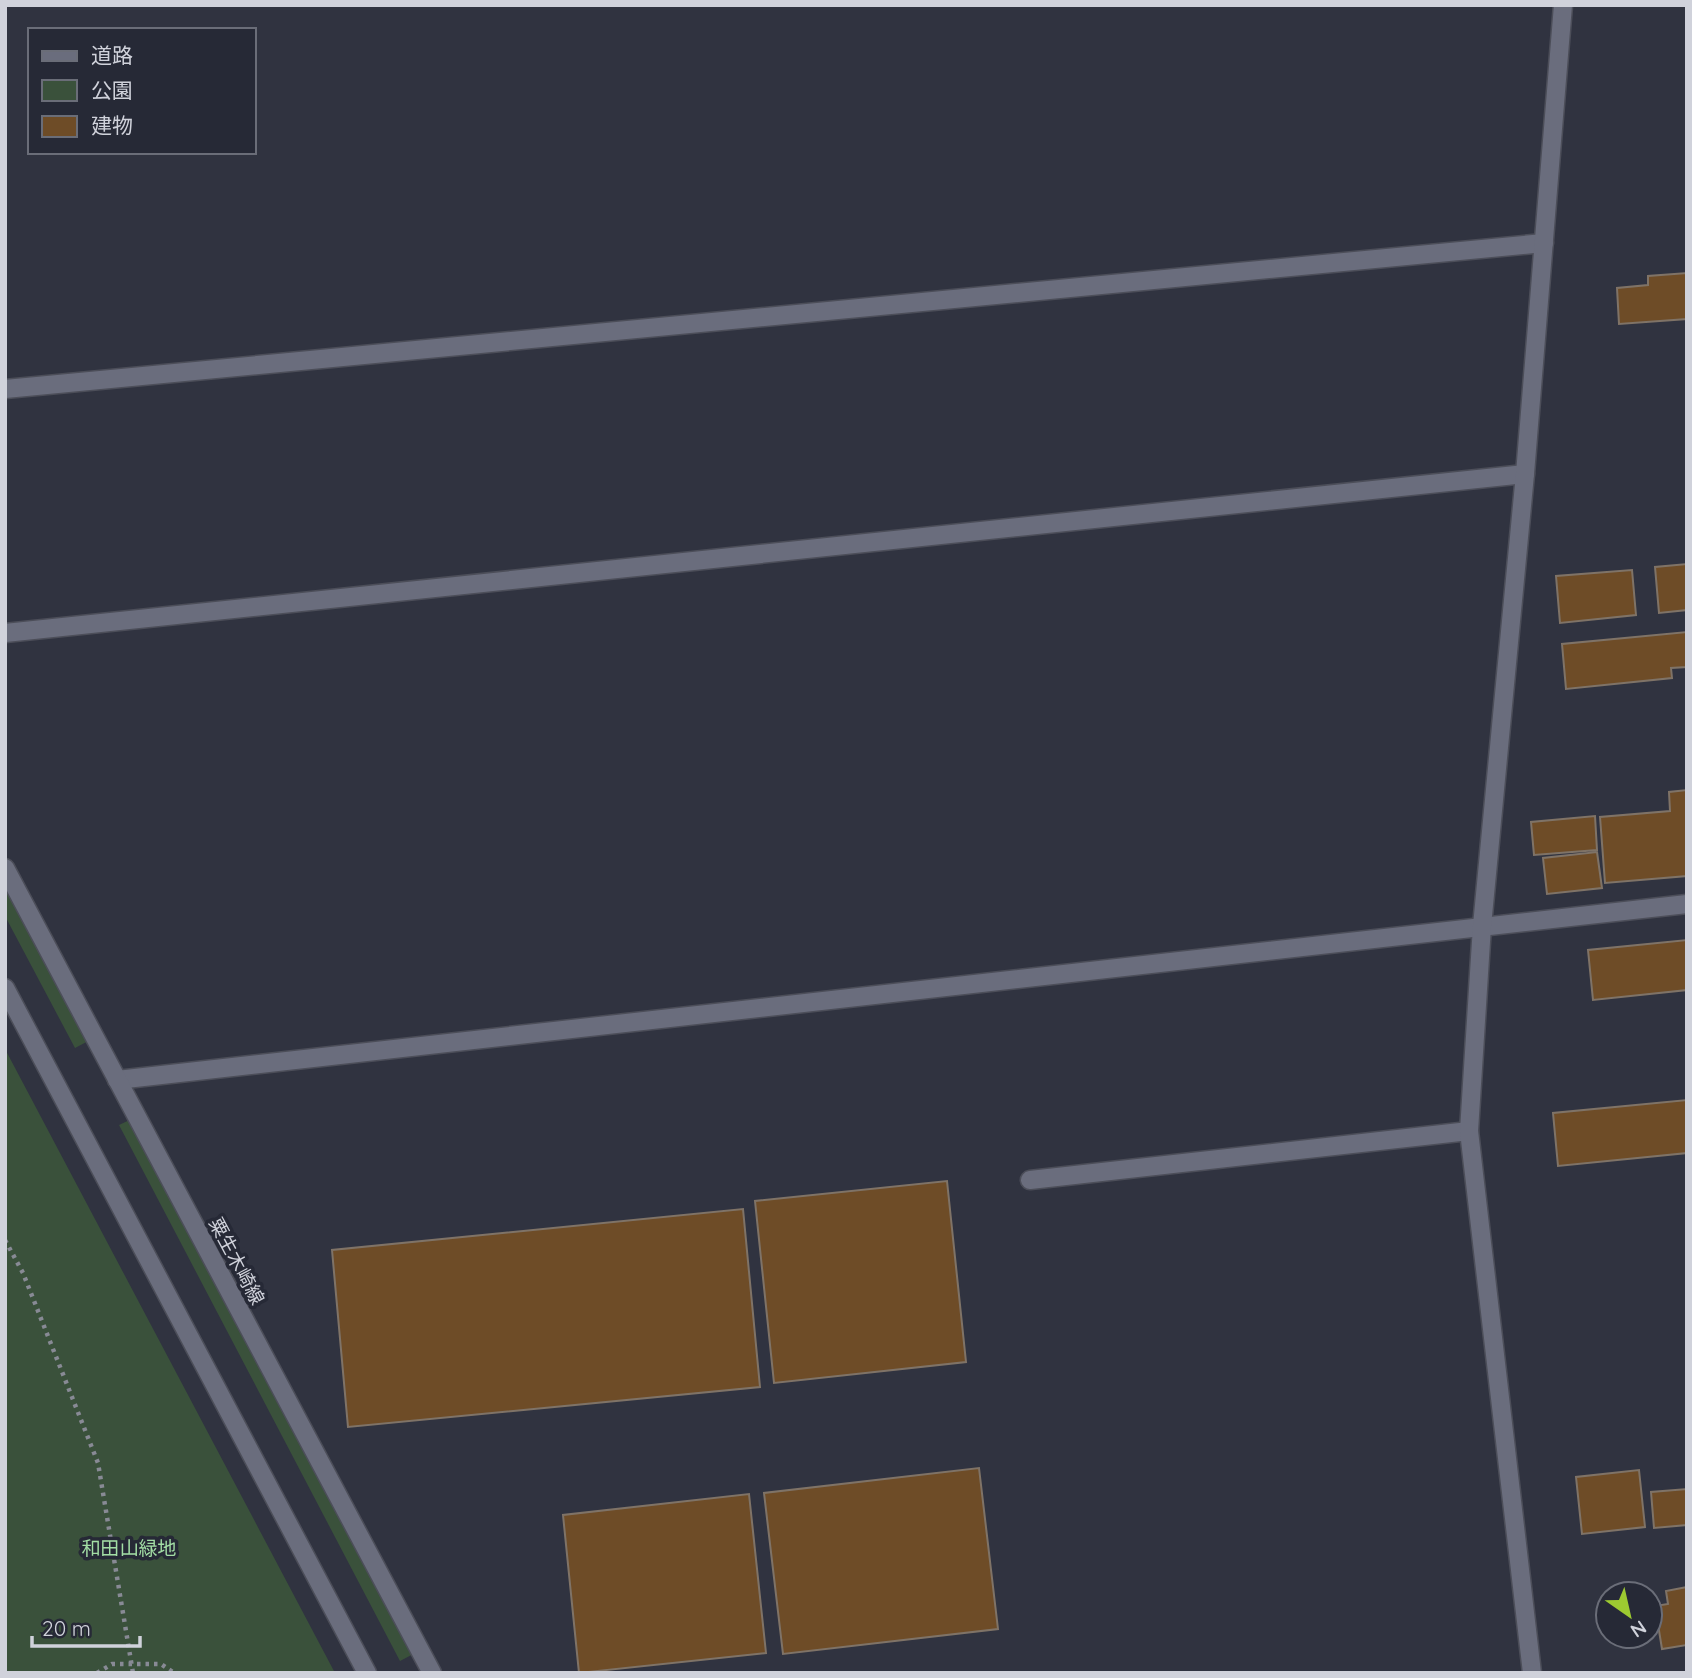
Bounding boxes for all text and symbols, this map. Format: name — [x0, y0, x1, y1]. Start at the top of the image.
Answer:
legend — [28, 28, 256, 154]
text: 道路 — [91, 42, 133, 68]
text: 公園 — [91, 77, 133, 103]
text: 建物 — [91, 112, 133, 138]
street label: 粟生木崎線 — [204, 1213, 270, 1309]
park label: 和田山緑地 — [81, 1536, 177, 1560]
north arrow — [1594, 1580, 1664, 1650]
scale bar — [32, 1604, 140, 1648]
text: 20 m — [42, 1615, 91, 1641]
text: N — [1626, 1615, 1651, 1643]

